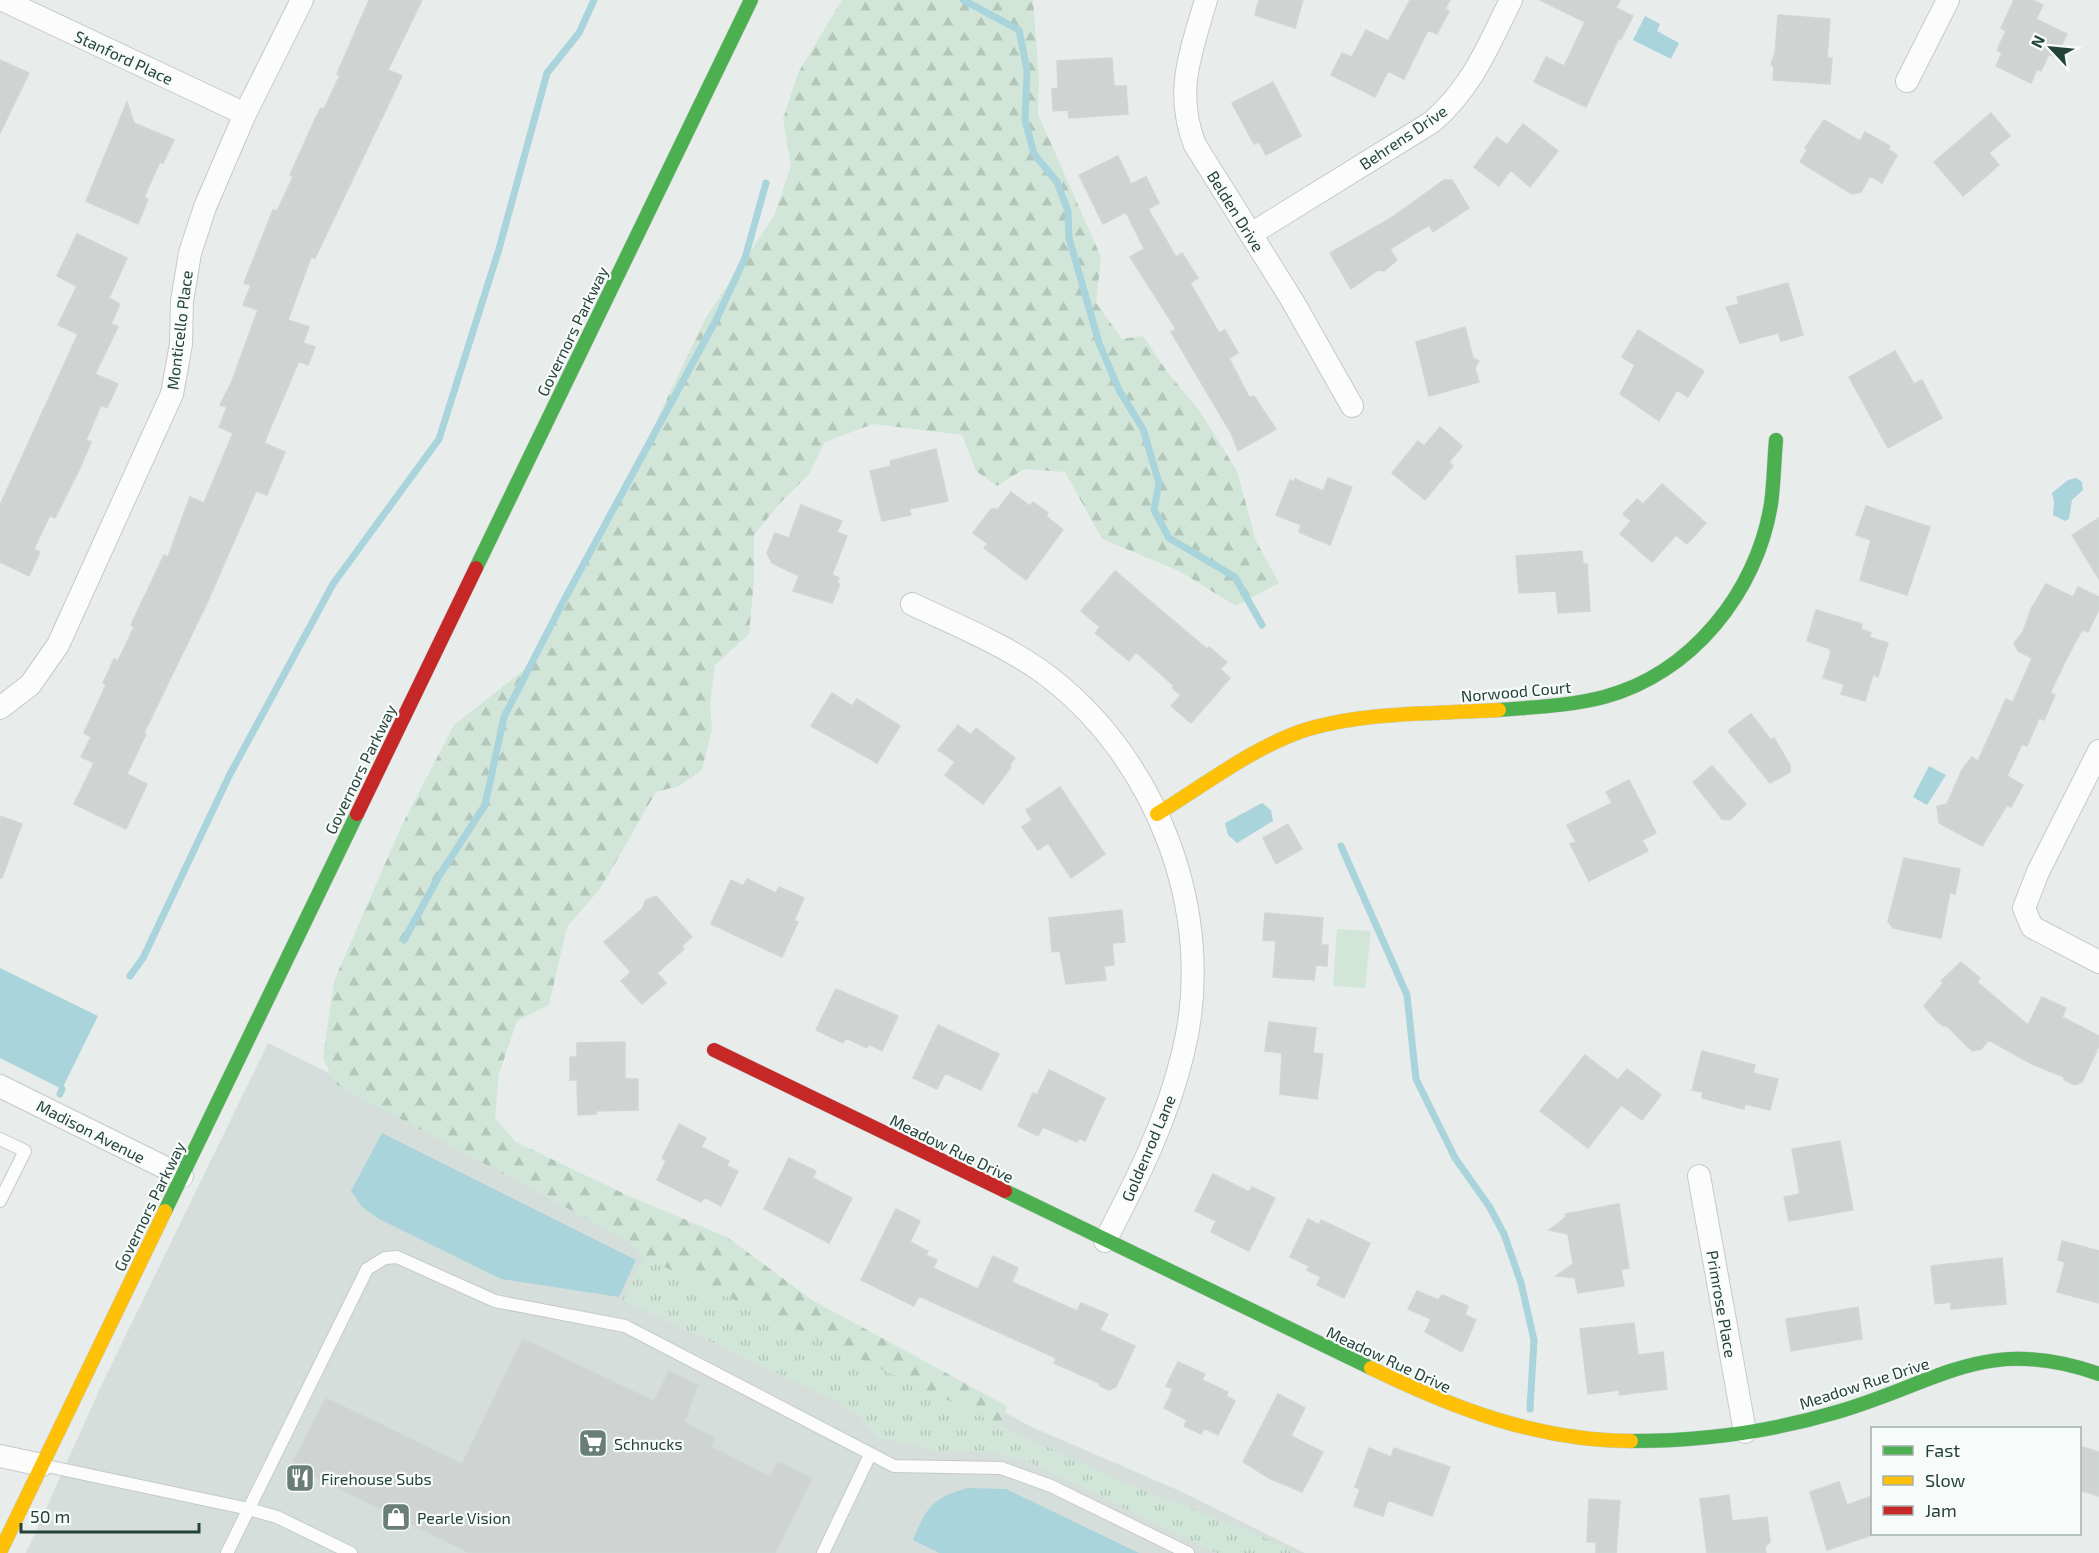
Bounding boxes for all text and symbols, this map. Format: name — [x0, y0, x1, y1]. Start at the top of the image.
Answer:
north arrow — [2021, 18, 2081, 78]
street label: Stanford Place — [72, 26, 176, 88]
text: N — [2026, 32, 2048, 51]
street label: Behrens Drive — [1356, 101, 1450, 173]
street label: Belden Drive — [1204, 167, 1268, 255]
street label: Governors Parkway — [532, 263, 612, 399]
street label: Monticello Place — [162, 269, 196, 391]
street label: Norwood Court — [1460, 677, 1572, 705]
street label: Governors Parkway — [320, 701, 400, 837]
street label: Goldenrod Lane — [1117, 1092, 1179, 1204]
street label: Madison Avenue — [34, 1095, 148, 1167]
street label: Meadow Rue Drive — [887, 1110, 1017, 1186]
street label: Governors Parkway — [109, 1138, 189, 1274]
street label: Primrose Place — [1703, 1249, 1741, 1359]
street label: Meadow Rue Drive — [1324, 1322, 1454, 1396]
street label: Meadow Rue Drive — [1797, 1353, 1931, 1413]
supermarket icon: Schnucks — [577, 1427, 609, 1459]
legend — [1871, 1427, 2081, 1535]
place label: Schnucks — [614, 1434, 683, 1453]
text: Fast — [1925, 1439, 1960, 1461]
restaurant icon: Firehouse Subs — [284, 1462, 316, 1494]
place label: Firehouse Subs — [321, 1469, 432, 1488]
text: Slow — [1925, 1469, 1966, 1491]
scale bar — [21, 1496, 200, 1534]
text: Jam — [1925, 1499, 1957, 1521]
shop icon: Pearle Vision — [380, 1501, 412, 1533]
text: 50 m — [30, 1505, 70, 1527]
place label: Pearle Vision — [417, 1508, 511, 1527]

